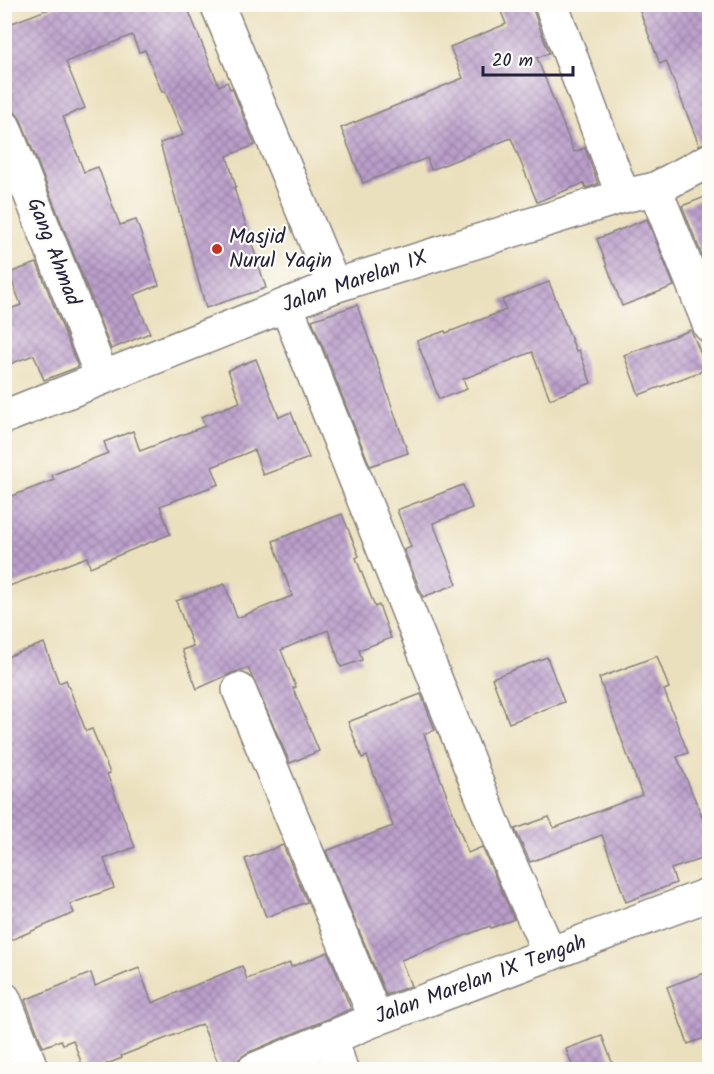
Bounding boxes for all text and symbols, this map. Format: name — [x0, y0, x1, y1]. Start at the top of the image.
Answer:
scale bar — [483, 39, 573, 77]
text: 20 m — [492, 47, 533, 76]
street label: Gang Ahmad — [17, 193, 89, 311]
place label: Masjid Nurul Yaqin — [229, 221, 332, 278]
street label: Jalan Marelan IX — [278, 241, 433, 322]
marker: Masjid Nurul Yaqin — [210, 242, 224, 256]
street label: Jalan Marelan IX Tengah — [371, 926, 591, 1034]

